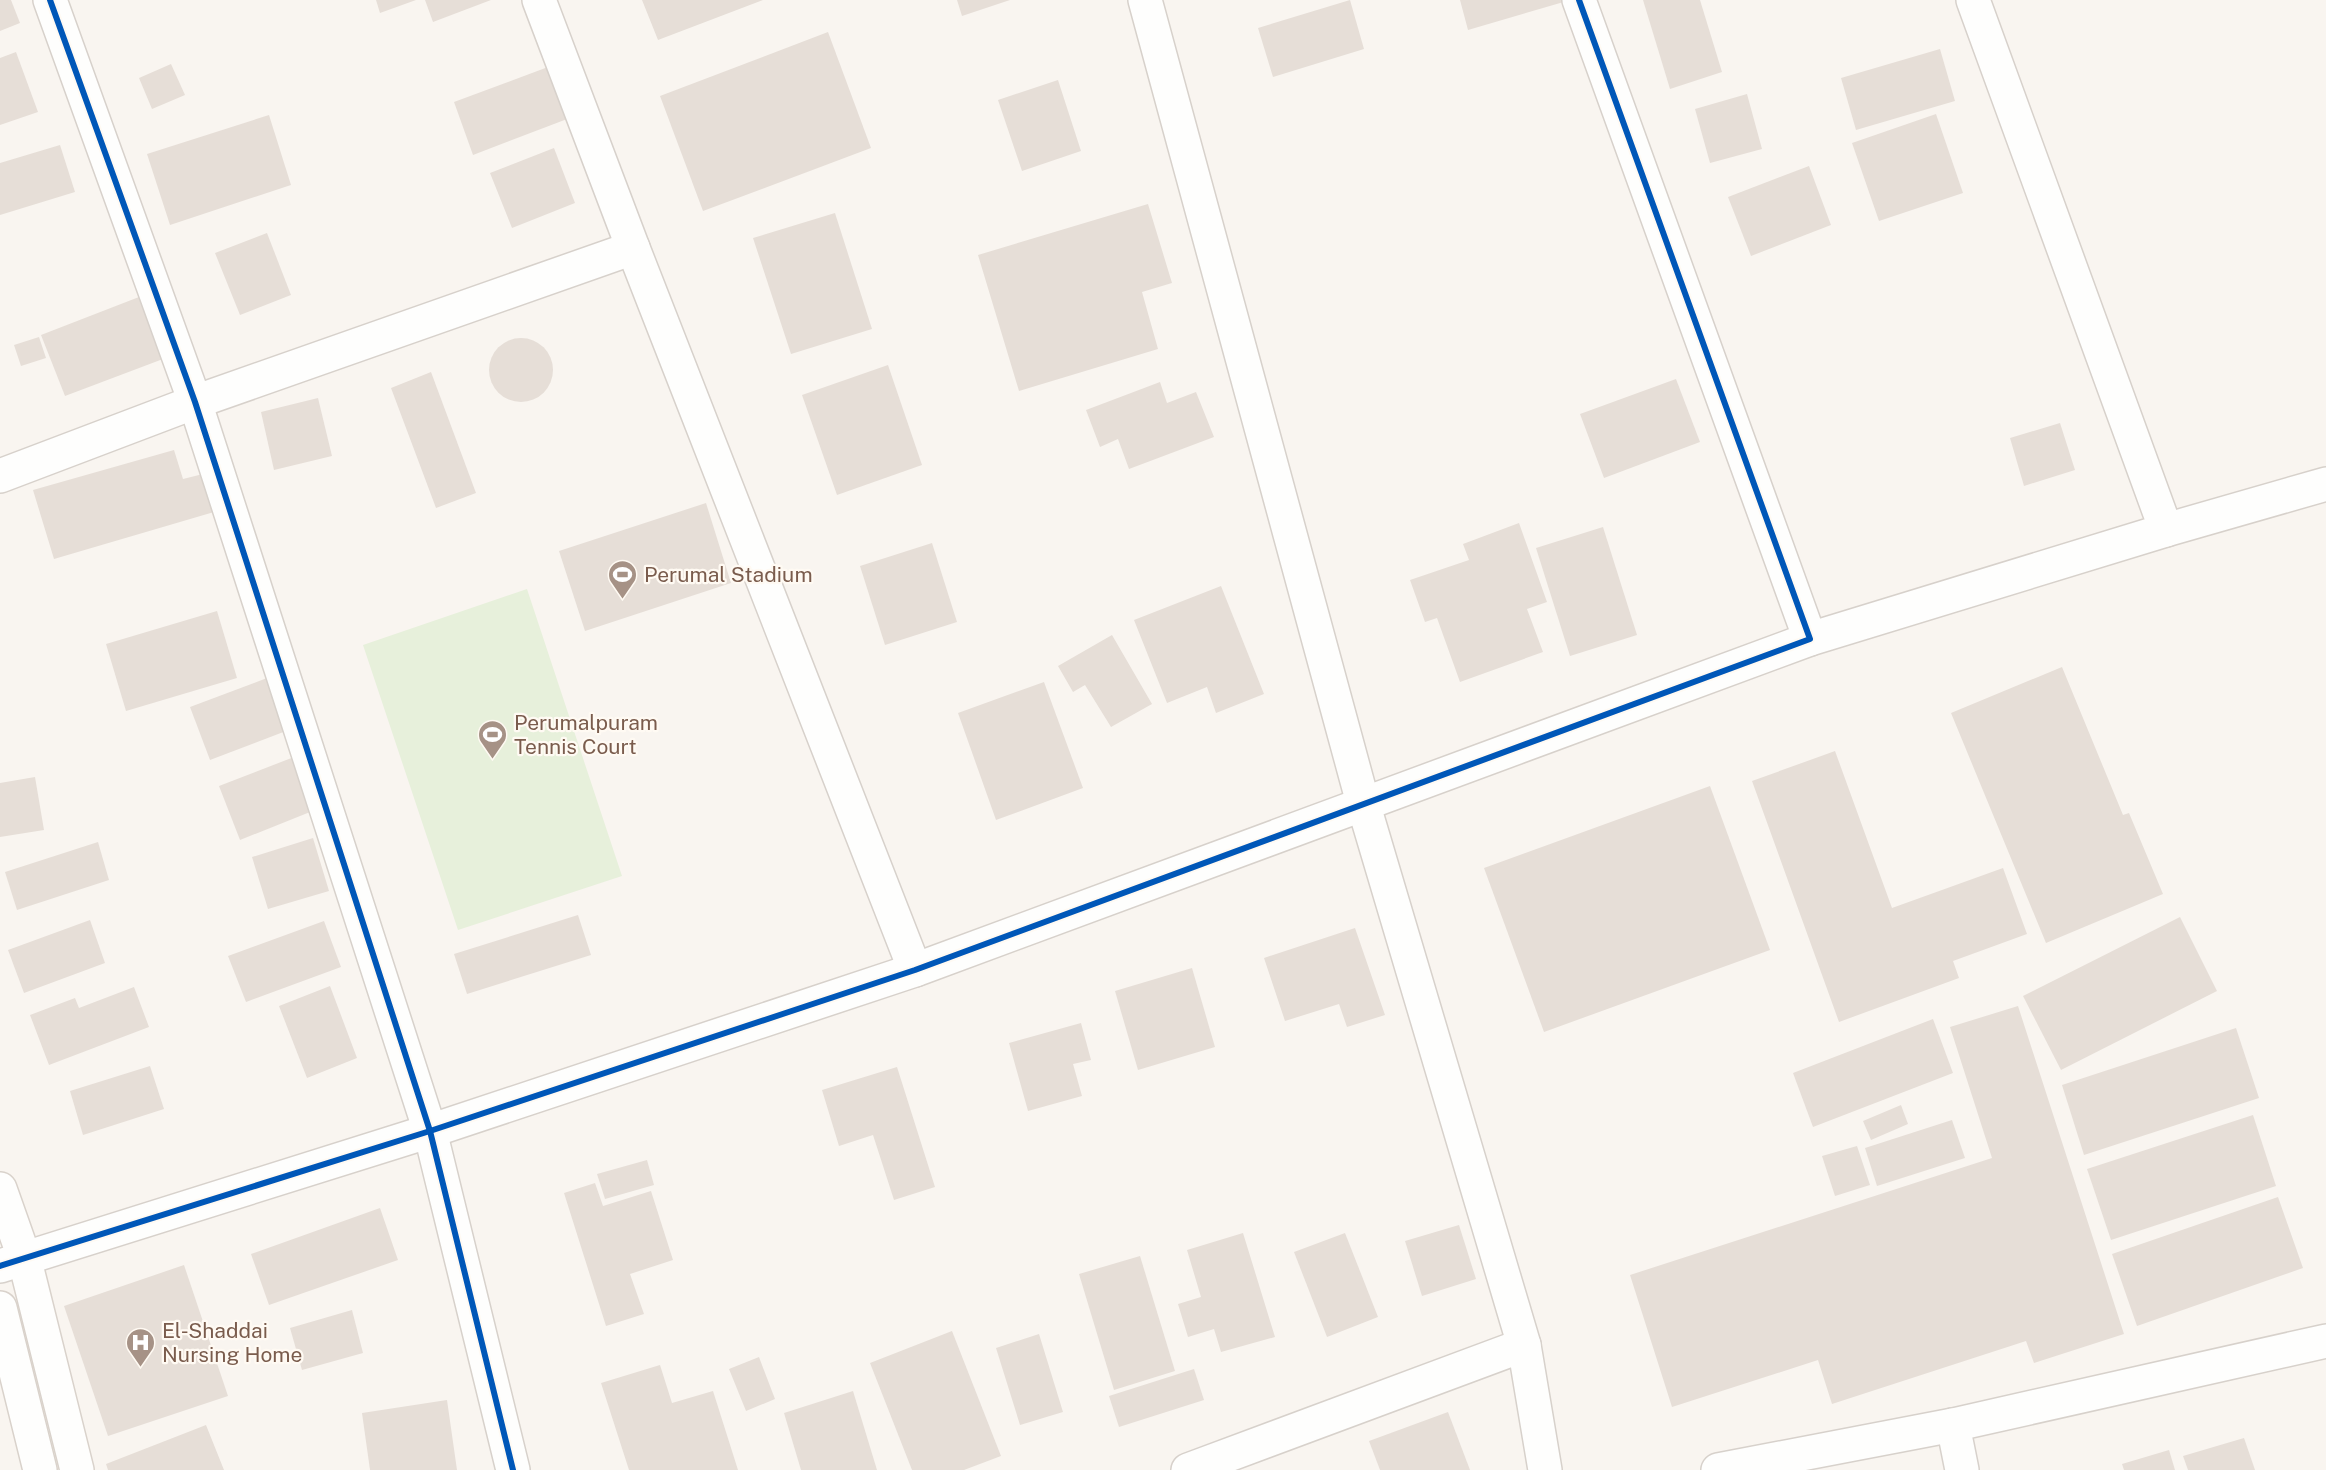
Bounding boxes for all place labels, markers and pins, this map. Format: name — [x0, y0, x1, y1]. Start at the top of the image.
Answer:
sports icon: Perumal Stadium — [607, 558, 639, 600]
place label: Perumal Stadium — [644, 562, 813, 587]
place label: Perumalpuram Tennis Court — [514, 710, 658, 759]
sports icon: Perumalpuram Tennis Court — [477, 718, 509, 760]
place label: El-Shaddai Nursing Home — [162, 1318, 302, 1367]
hospital icon: El-Shaddai Nursing Home — [125, 1326, 157, 1368]

